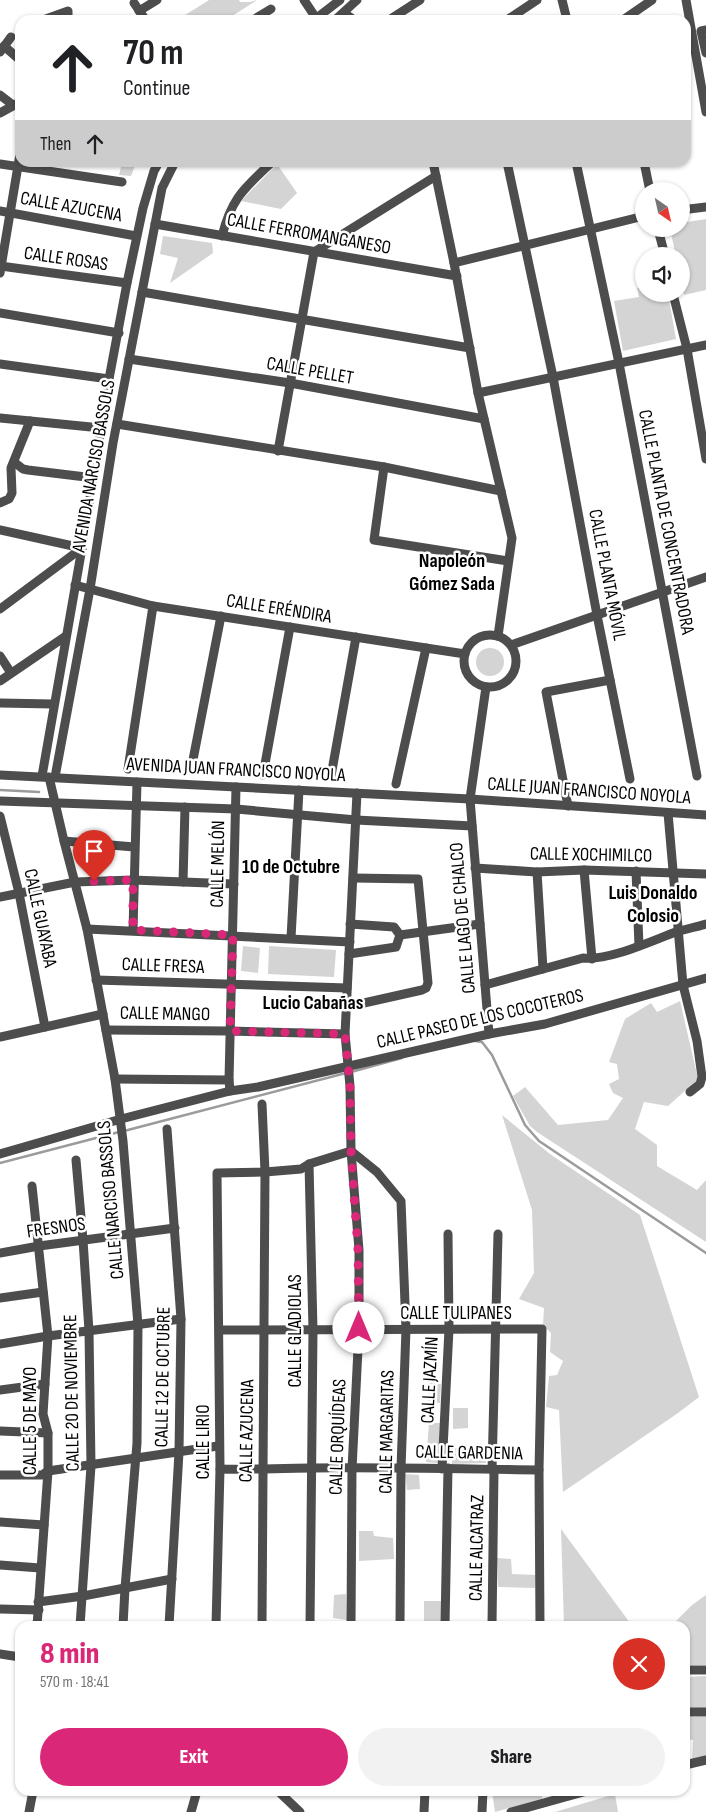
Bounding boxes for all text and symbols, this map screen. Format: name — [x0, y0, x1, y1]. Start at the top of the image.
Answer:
text: 70 m — [123, 32, 183, 75]
icon: ahead — [40, 35, 105, 100]
text: Continue — [123, 75, 190, 102]
icon: ahead — [81, 130, 109, 158]
text: Then — [40, 133, 71, 156]
north arrow — [635, 182, 690, 238]
map controls — [635, 182, 690, 302]
street label: CALLE AZUCENA — [18, 187, 124, 227]
street label: CALLE FERROMANGANESO — [225, 208, 393, 260]
street label: CALLE ROSAS — [23, 242, 109, 276]
button: sound — [635, 247, 690, 302]
street label: CALLE PELLET — [265, 352, 355, 390]
street label: AVENIDA NARCISO BASSOLS — [67, 378, 120, 555]
street label: CALLE PLANTA DE CONCENTRADORA — [633, 408, 699, 637]
street label: CALLE PLANTA MÓVIL — [583, 507, 631, 643]
district label: Napoleón Gómez Sada — [409, 549, 495, 596]
street label: CALLE ERÉNDIRA — [225, 589, 334, 629]
street label: AVENIDA JUAN FRANCISCO NOYOLA — [125, 753, 347, 787]
street label: CALLE JUAN FRANCISCO NOYOLA — [487, 772, 692, 810]
street label: CALLE MELÓN — [206, 820, 230, 908]
pin — [73, 830, 115, 881]
icon: arrive — [80, 837, 108, 865]
street label: CALLE LAGO DE CHALCO — [445, 841, 481, 995]
street label: CALLE XOCHIMILCO — [530, 842, 652, 868]
district label: 10 de Octubre — [242, 855, 340, 879]
street label: CALLE GUAYABA — [18, 867, 62, 970]
district label: Luis Donaldo Colosio — [608, 881, 698, 928]
street label: CALLE FRESA — [121, 953, 206, 979]
street label: CALLE PASEO DE LOS COCOTEROS — [374, 984, 586, 1054]
district label: Lucio Cabañas — [263, 991, 364, 1015]
street label: CALLE MANGO — [120, 1002, 210, 1026]
street label: CALLE NARCISO BASSOLS — [93, 1120, 129, 1280]
street label: FRESNOS — [25, 1212, 87, 1244]
street label: CALLE GLADIOLAS — [284, 1274, 307, 1388]
position arrow — [332, 1301, 384, 1353]
street label: CALLE TULIPANES — [400, 1302, 512, 1325]
street label: CALLE 12 DE OCTUBRE — [150, 1306, 176, 1448]
street label: CALLE 20 DE NOVIEMBRE — [59, 1314, 85, 1472]
street label: CALLE JAZMÍN — [416, 1336, 444, 1424]
street label: CALLE 5 DE MAYO — [19, 1367, 42, 1475]
street label: CALLE MARGARITAS — [374, 1370, 400, 1494]
street label: CALLE AZUCENA — [235, 1379, 259, 1483]
street label: CALLE ORQUÍDEAS — [324, 1379, 352, 1495]
street label: CALLE LIRIO — [192, 1404, 215, 1480]
street label: CALLE GARDENIA — [415, 1441, 524, 1465]
street label: CALLE ALCATRAZ — [465, 1495, 489, 1601]
text: 8 min — [40, 1636, 99, 1672]
button: close — [613, 1638, 665, 1690]
text: 570 m · 18:41 — [40, 1673, 109, 1692]
button: Exit — [40, 1728, 348, 1786]
button: Share — [358, 1728, 665, 1786]

